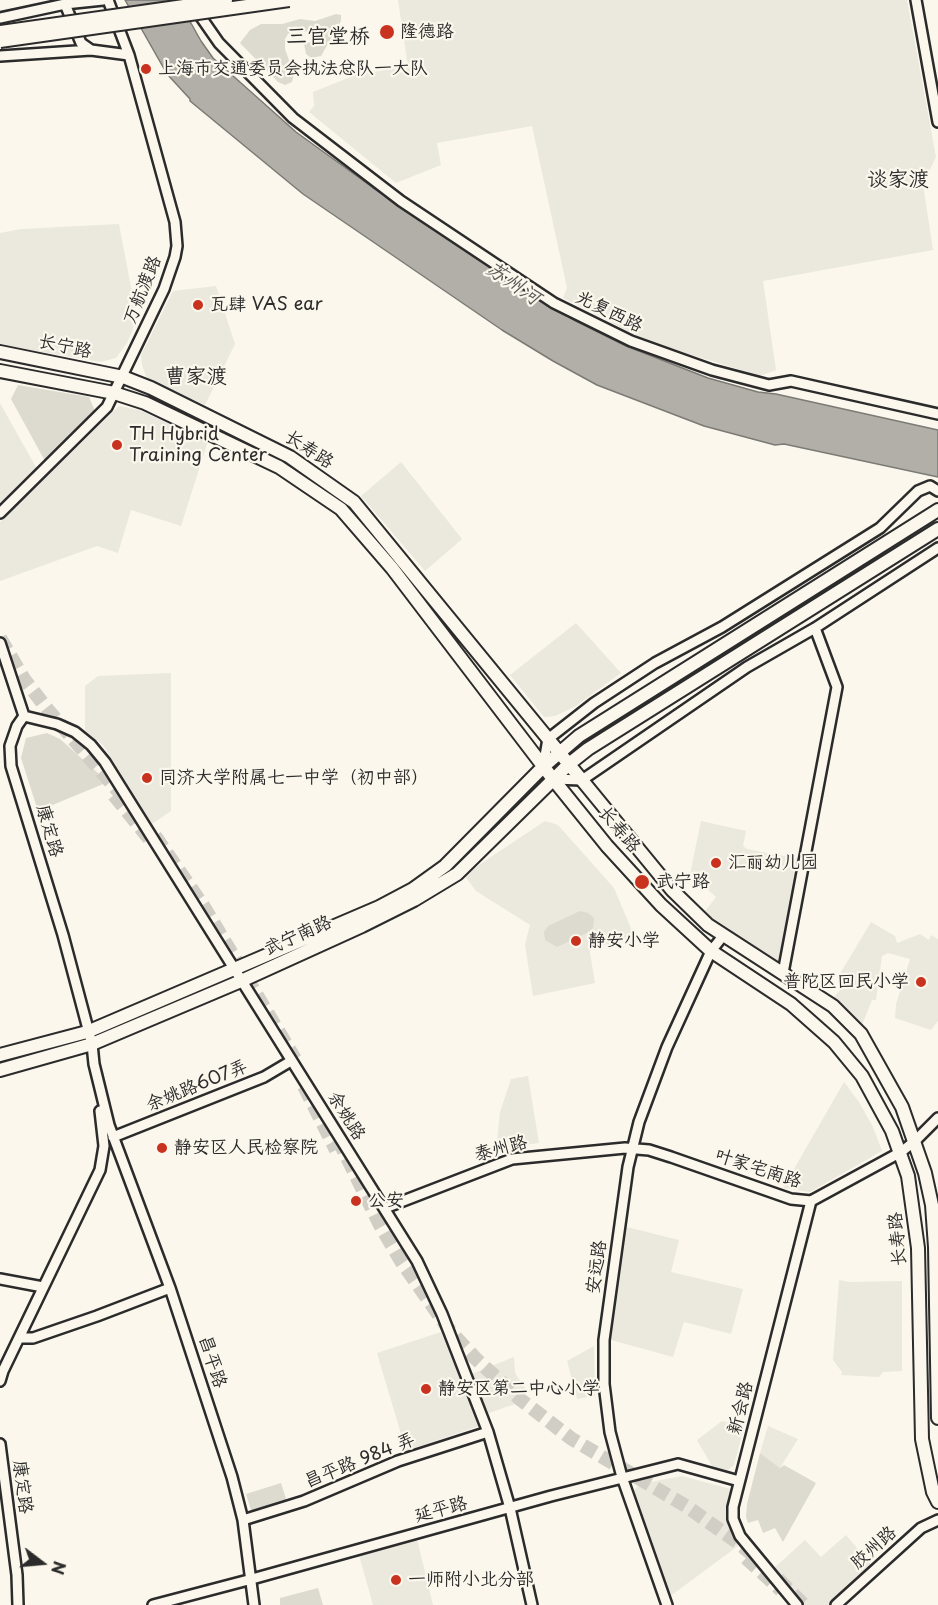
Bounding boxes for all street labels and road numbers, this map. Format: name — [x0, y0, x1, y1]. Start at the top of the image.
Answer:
street label: 万航渡路 — [120, 253, 166, 327]
street label: 光复西路 — [572, 287, 646, 337]
street label: 长宁路 — [36, 331, 94, 363]
street label: 长寿路 — [280, 426, 338, 474]
street label: 康定路 — [31, 802, 67, 860]
street label: 长寿路 — [593, 802, 645, 858]
street label: 武宁南路 — [261, 911, 335, 961]
street label: 余姚路607弄 — [143, 1056, 251, 1116]
street label: 余姚路 — [323, 1087, 369, 1145]
street label: 泰州路 — [472, 1132, 530, 1166]
street label: 叶家宅南路 — [712, 1145, 804, 1193]
street label: 长寿路 — [885, 1211, 911, 1267]
street label: 安远路 — [583, 1239, 611, 1295]
street label: 昌平路 — [193, 1333, 231, 1391]
street label: 新会路 — [724, 1379, 758, 1437]
street label: 昌平路 984 弄 — [302, 1429, 418, 1493]
street label: 康定路 — [8, 1459, 36, 1515]
street label: 延平路 — [412, 1493, 470, 1527]
street label: 胶州路 — [847, 1522, 901, 1574]

